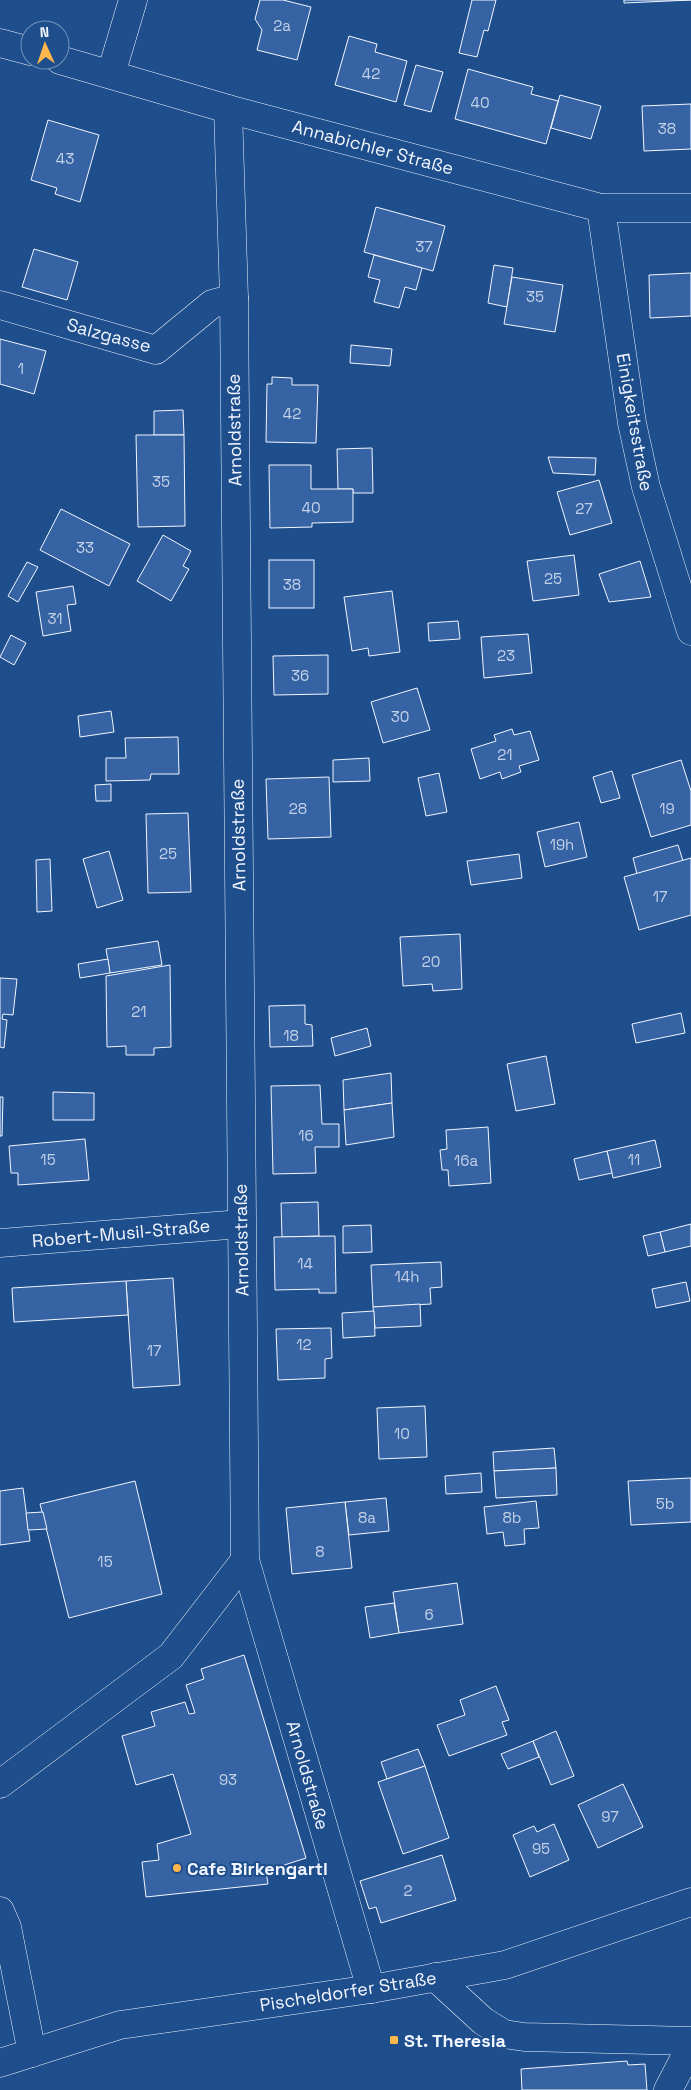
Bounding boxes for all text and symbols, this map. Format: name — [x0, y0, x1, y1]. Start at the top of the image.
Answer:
house number: 2a — [273, 16, 291, 35]
north arrow — [20, 20, 70, 70]
text: N — [39, 23, 49, 41]
house number: 42 — [362, 64, 380, 83]
house number: 40 — [471, 93, 490, 112]
street label: Annabichler Straße — [290, 114, 456, 180]
house number: 38 — [658, 119, 676, 138]
house number: 43 — [56, 149, 74, 168]
house number: 37 — [415, 237, 433, 256]
house number: 35 — [526, 287, 544, 306]
street label: Salzgasse — [64, 313, 154, 357]
street label: Einigkeitsstraße — [612, 351, 658, 493]
house number: 1 — [18, 359, 24, 378]
street label: Arnoldstraße — [222, 373, 246, 487]
house number: 42 — [283, 404, 301, 423]
house number: 35 — [152, 472, 170, 491]
house number: 40 — [302, 498, 321, 517]
house number: 27 — [575, 499, 593, 518]
house number: 33 — [76, 538, 94, 557]
house number: 25 — [544, 569, 562, 588]
house number: 38 — [283, 575, 301, 594]
house number: 31 — [47, 609, 63, 628]
house number: 23 — [497, 646, 515, 665]
house number: 36 — [291, 666, 309, 685]
house number: 30 — [391, 707, 409, 726]
house number: 21 — [497, 745, 513, 764]
street label: Arnoldstraße — [226, 778, 250, 892]
house number: 28 — [289, 799, 307, 818]
house number: 19 — [659, 799, 675, 818]
house number: 19h — [550, 835, 574, 854]
house number: 25 — [159, 844, 177, 863]
house number: 17 — [653, 887, 667, 906]
house number: 20 — [422, 952, 440, 971]
house number: 21 — [131, 1002, 147, 1021]
house number: 18 — [283, 1026, 299, 1045]
house number: 16 — [298, 1126, 314, 1145]
house number: 15 — [40, 1150, 56, 1169]
house number: 11 — [628, 1150, 640, 1169]
house number: 16a — [454, 1151, 478, 1170]
street label: Arnoldstraße — [229, 1183, 253, 1297]
street label: Robert-Musil-Straße — [31, 1214, 211, 1252]
house number: 14 — [297, 1254, 313, 1273]
house number: 14h — [395, 1267, 419, 1286]
house number: 12 — [296, 1335, 312, 1354]
house number: 17 — [147, 1341, 161, 1360]
house number: 10 — [394, 1424, 410, 1443]
house number: 5b — [656, 1494, 674, 1513]
house number: 8a — [358, 1508, 376, 1527]
house number: 8b — [502, 1508, 522, 1527]
house number: 8 — [315, 1542, 325, 1561]
house number: 15 — [97, 1552, 113, 1571]
house number: 6 — [424, 1605, 434, 1624]
street label: Arnoldstraße — [281, 1718, 335, 1832]
house number: 93 — [219, 1770, 237, 1789]
house number: 97 — [601, 1807, 619, 1826]
house number: 95 — [532, 1839, 550, 1858]
place label: Cafe Birkengartl — [187, 1857, 328, 1880]
marker: Cafe Birkengartl — [171, 1862, 183, 1874]
house number: 2 — [403, 1881, 413, 1900]
street label: Pischeldorfer Straße — [258, 1966, 438, 2016]
place label: St. Theresia — [404, 2029, 506, 2052]
marker: St. Theresia — [388, 2034, 400, 2046]

